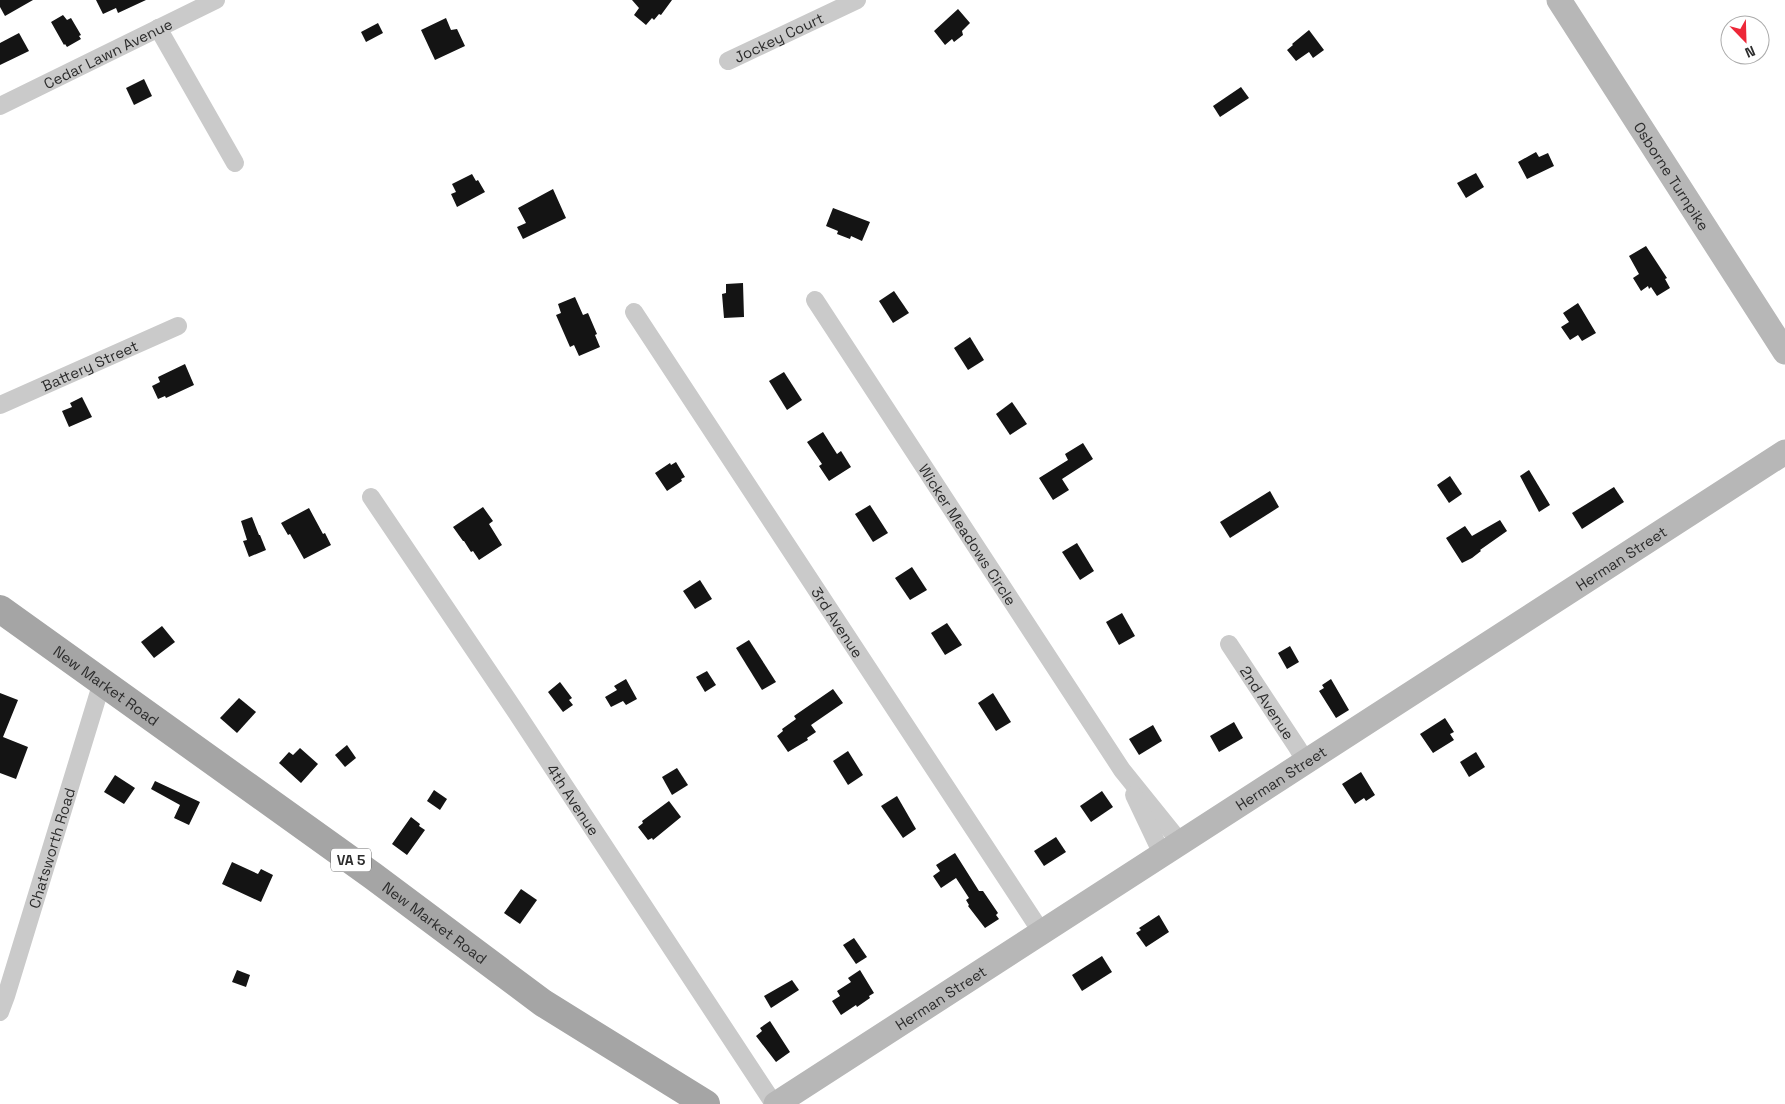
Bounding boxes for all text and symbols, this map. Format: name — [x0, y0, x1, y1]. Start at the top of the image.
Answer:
street label: Jockey Court — [731, 8, 827, 66]
street label: Cedar Lawn Avenue — [40, 14, 175, 93]
north arrow — [1720, 15, 1770, 65]
text: N — [1742, 42, 1758, 62]
street label: Osborne Turnpike — [1630, 118, 1714, 234]
street label: Battery Street — [38, 335, 141, 395]
street label: Wicker Meadows Circle — [915, 460, 1021, 609]
street label: Herman Street — [1572, 522, 1670, 594]
street label: 3rd Avenue — [808, 583, 868, 661]
street label: New Market Road — [50, 641, 163, 730]
street label: 2nd Avenue — [1236, 662, 1299, 743]
street label: Herman Street — [1232, 741, 1330, 814]
street label: 4th Avenue — [543, 760, 604, 839]
street label: Chatsworth Road — [24, 785, 79, 911]
road number: VA 5 — [331, 848, 371, 872]
street label: New Market Road — [379, 877, 491, 967]
street label: Herman Street — [891, 961, 990, 1034]

